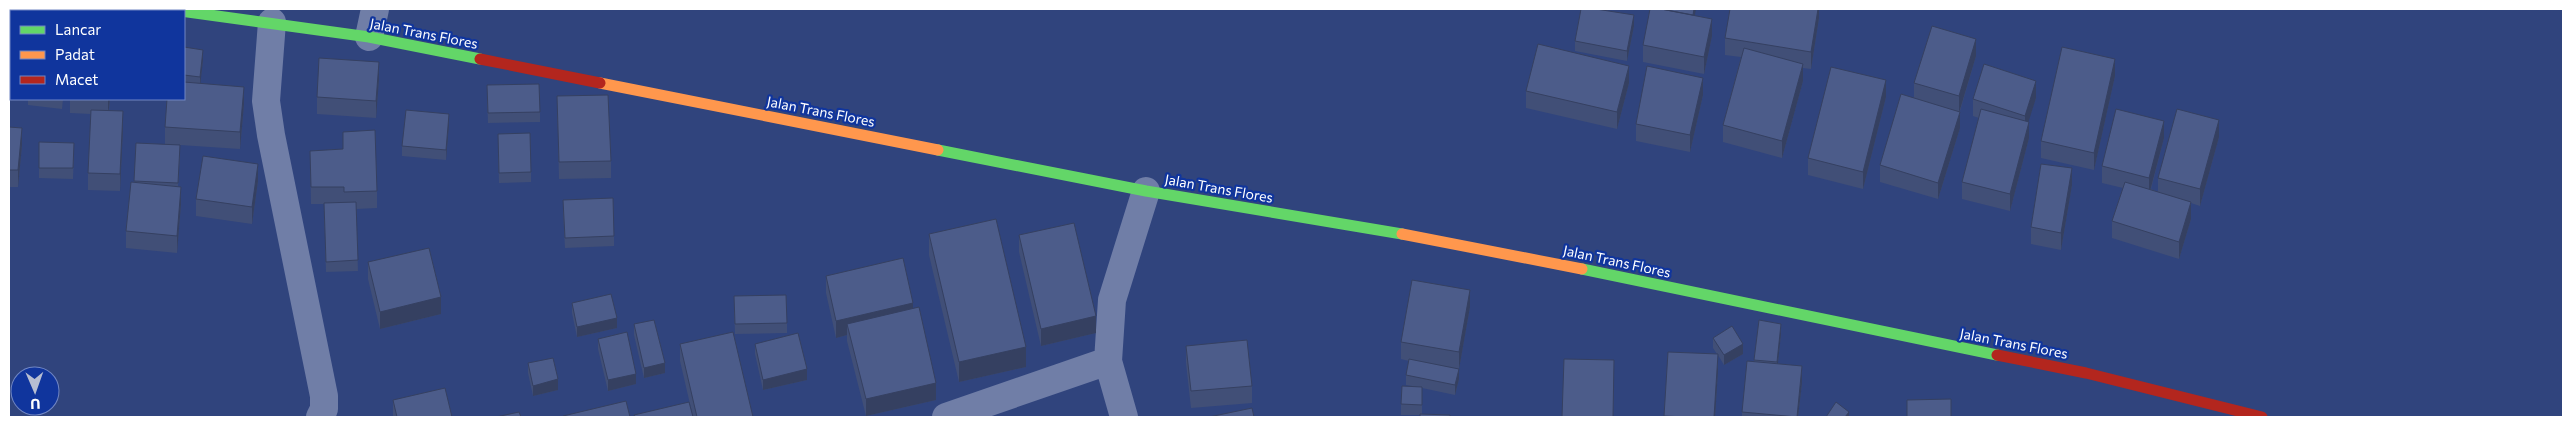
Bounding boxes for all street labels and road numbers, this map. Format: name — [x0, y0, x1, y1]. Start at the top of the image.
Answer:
street label: Jalan Trans Flores — [369, 14, 479, 52]
street label: Jalan Trans Flores — [766, 92, 876, 130]
street label: Jalan Trans Flores — [1164, 170, 1274, 206]
street label: Jalan Trans Flores — [1562, 241, 1672, 281]
street label: Jalan Trans Flores — [1959, 324, 2069, 362]

